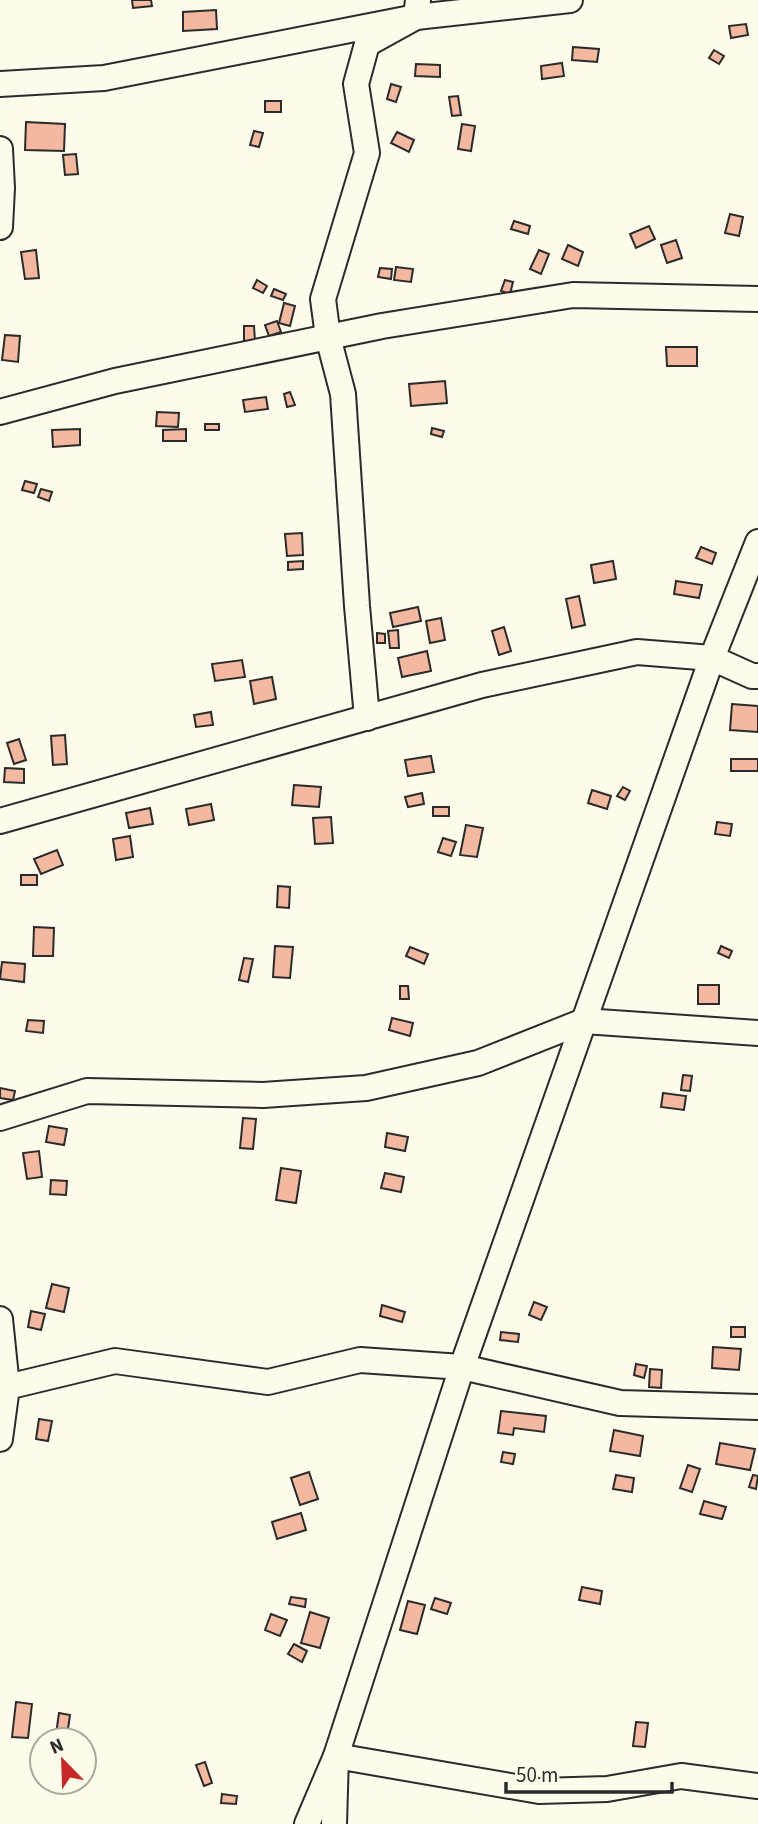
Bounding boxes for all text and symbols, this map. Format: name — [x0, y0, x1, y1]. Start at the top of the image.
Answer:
north arrow — [28, 1726, 98, 1796]
text: N — [46, 1732, 68, 1762]
scale bar — [506, 1750, 672, 1794]
text: 50 m — [516, 1760, 558, 1790]

